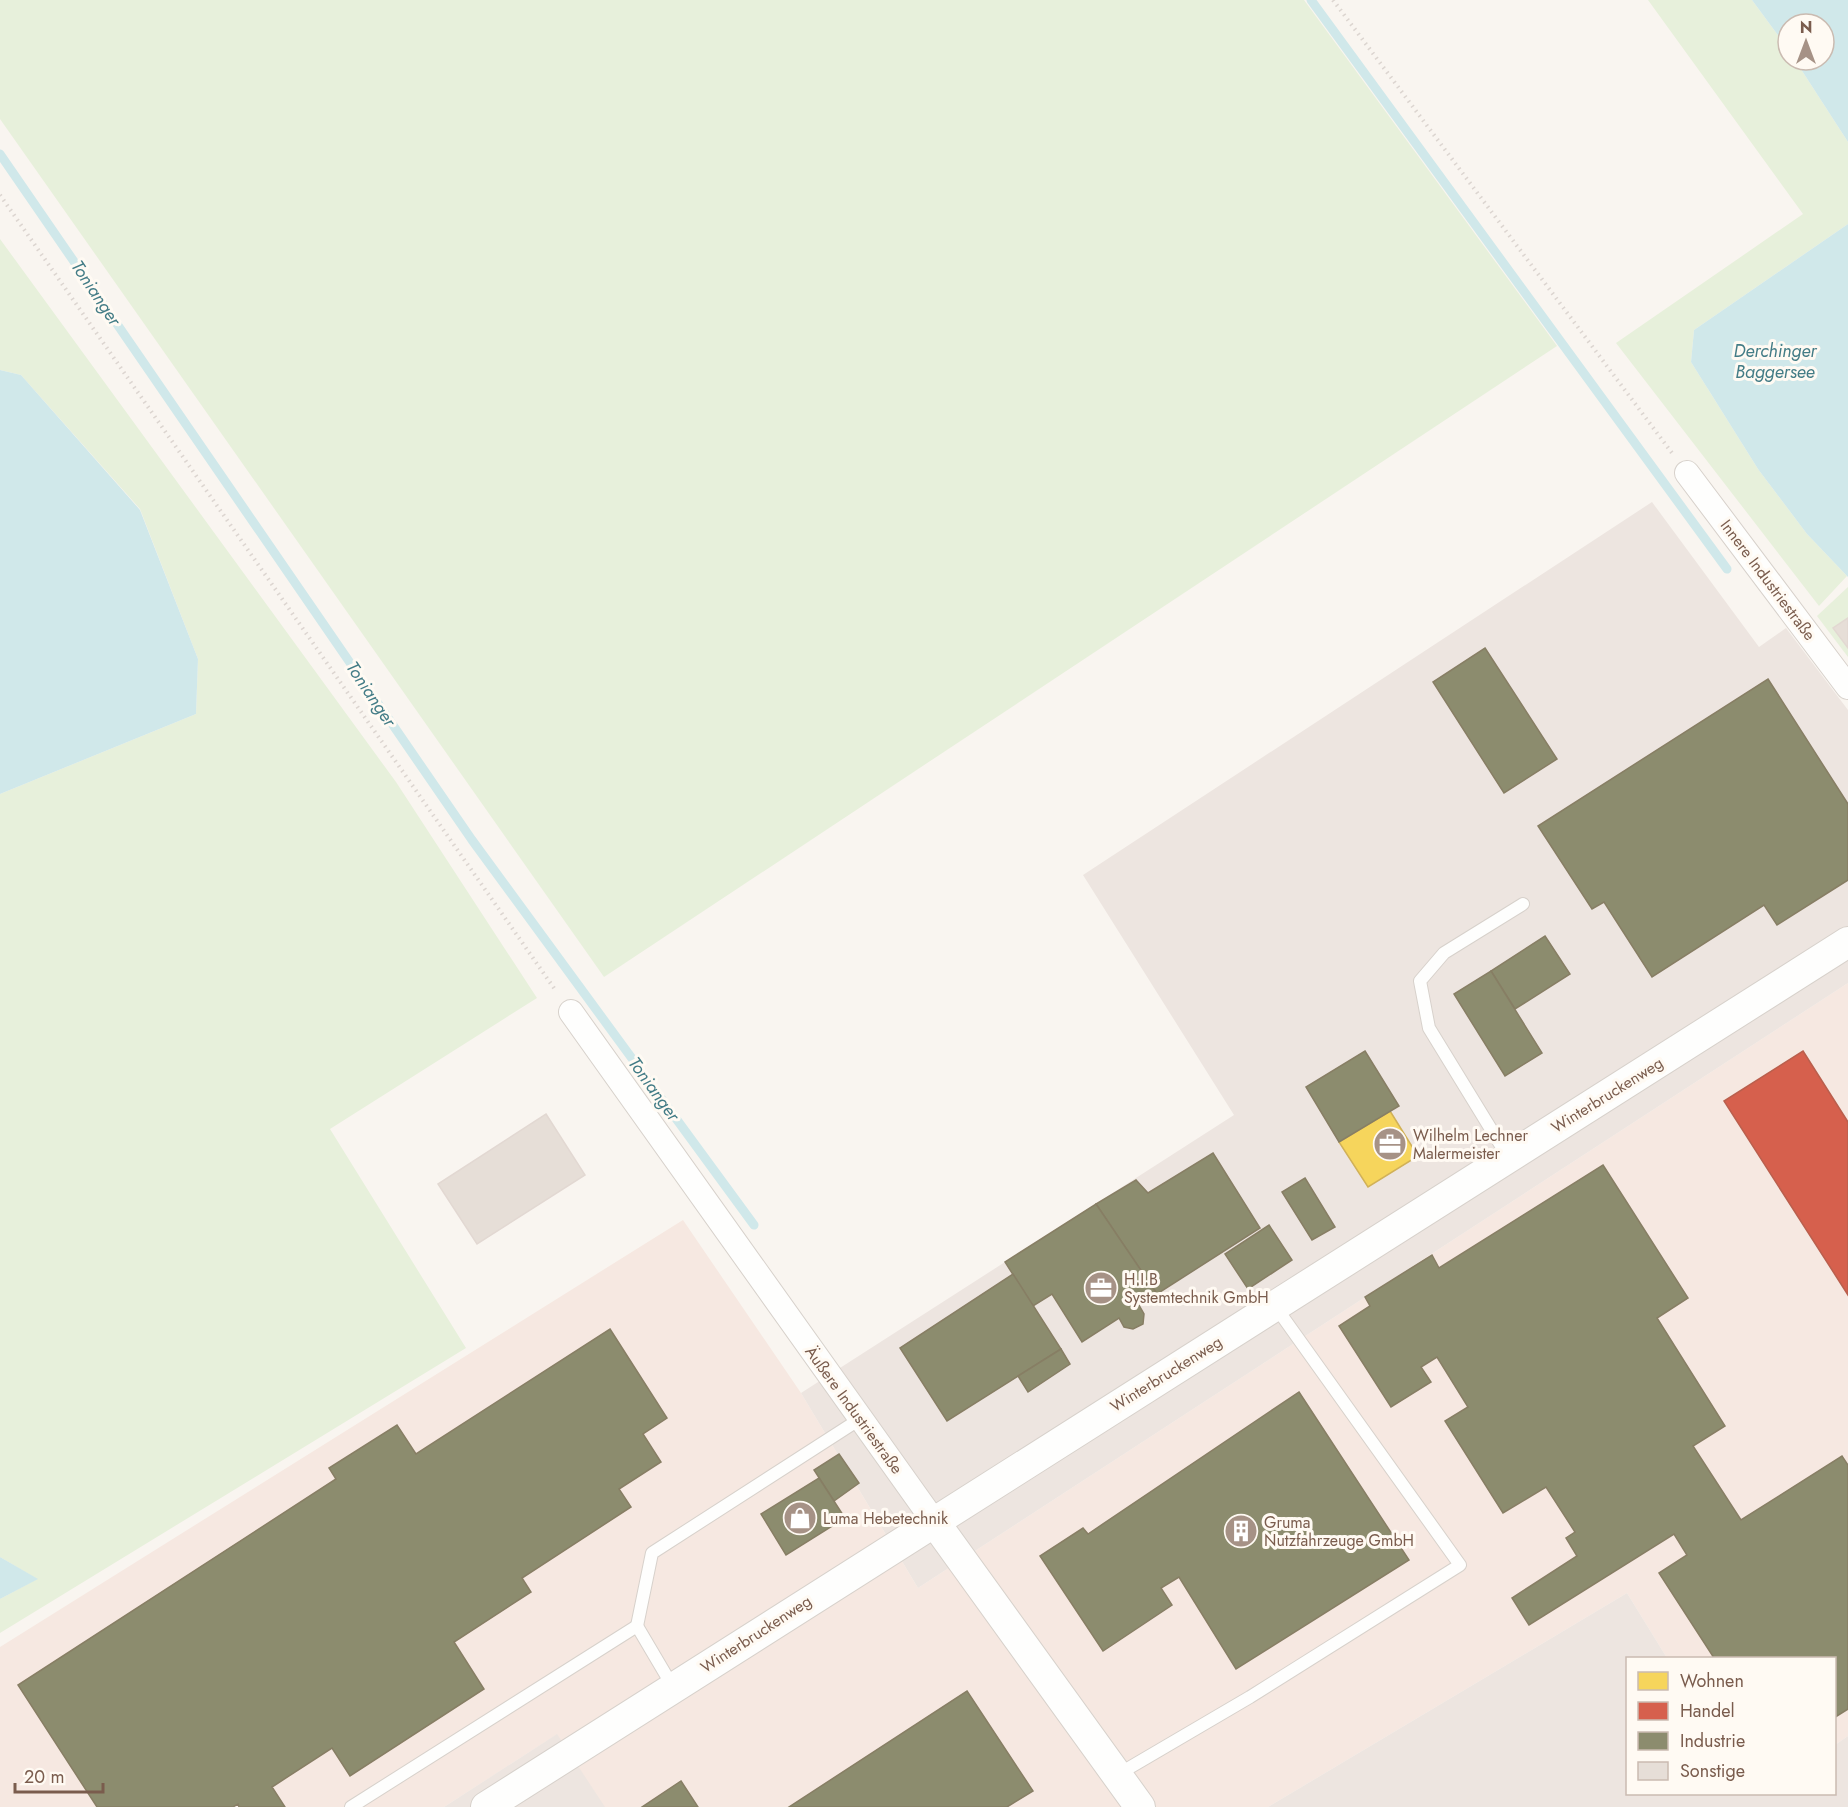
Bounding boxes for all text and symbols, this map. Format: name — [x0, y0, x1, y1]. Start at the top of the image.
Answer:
north arrow — [1776, 12, 1836, 72]
text: N — [1800, 16, 1812, 39]
water label: Tonianger — [65, 255, 128, 332]
water label: Derchinger Baggersee — [1734, 338, 1817, 385]
street label: Innere Industriestraße — [1715, 515, 1821, 645]
water label: Tonianger — [340, 656, 403, 733]
street label: Winterbruckenweg — [1547, 1051, 1667, 1139]
water label: Tonianger — [622, 1052, 687, 1127]
place label: Wilhelm Lechner Malermeister — [1413, 1124, 1528, 1165]
office icon: Wilhelm Lechner Malermeister — [1372, 1126, 1408, 1162]
place label: H.I.B Systemtechnik GmbH — [1124, 1268, 1269, 1309]
office icon: H.I.B Systemtechnik GmbH — [1083, 1270, 1119, 1306]
street label: Winterbruckenweg — [1106, 1330, 1226, 1418]
street label: Äußere Industriestraße — [800, 1341, 908, 1479]
shop icon: Luma Hebetechnik — [782, 1500, 818, 1536]
place label: Luma Hebetechnik — [823, 1507, 949, 1530]
place label: Gruma Nutzfahrzeuge GmbH — [1264, 1511, 1414, 1552]
building icon: Gruma Nutzfahrzeuge GmbH — [1223, 1513, 1259, 1549]
street label: Winterbruckenweg — [696, 1590, 816, 1678]
legend — [1626, 1657, 1836, 1795]
text: Wohnen — [1680, 1668, 1744, 1694]
text: Handel — [1680, 1698, 1735, 1724]
text: Industrie — [1680, 1728, 1745, 1754]
scale bar — [15, 1756, 104, 1794]
text: Sonstige — [1680, 1758, 1745, 1784]
text: 20 m — [24, 1764, 64, 1790]

